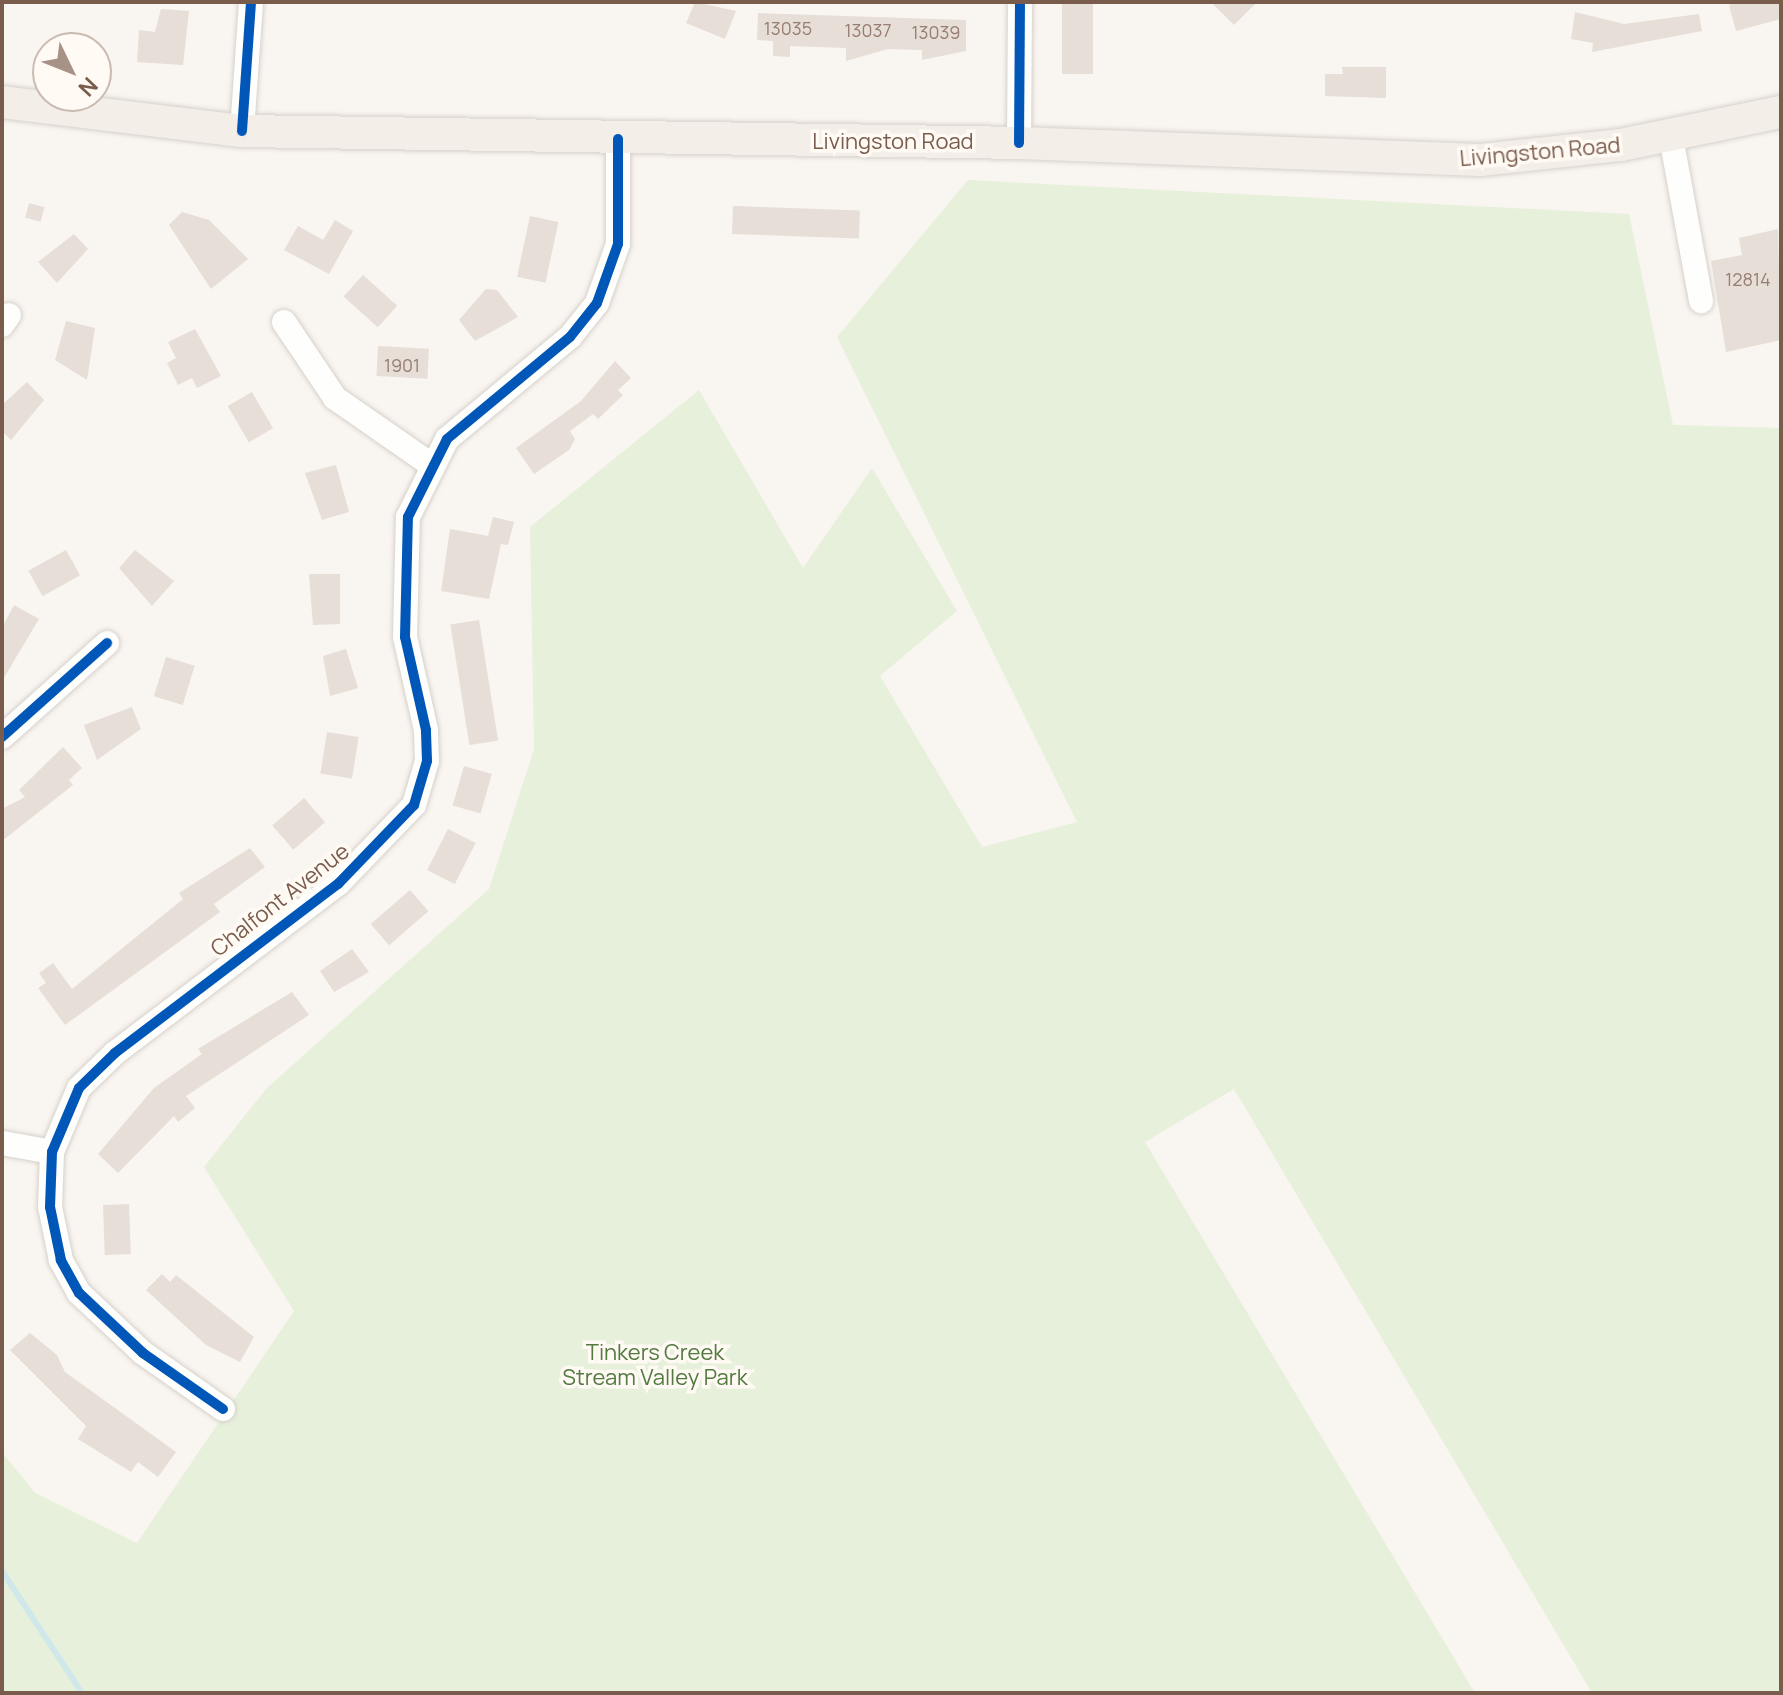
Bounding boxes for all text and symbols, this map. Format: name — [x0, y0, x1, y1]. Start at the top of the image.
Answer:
house number: 13035 — [764, 17, 812, 39]
house number: 13037 — [845, 19, 891, 41]
house number: 13039 — [911, 21, 961, 43]
north arrow — [32, 32, 112, 112]
text: N — [72, 71, 104, 103]
street label: Livingston Road — [812, 129, 974, 155]
street label: Livingston Road — [1458, 132, 1622, 172]
house number: 12814 — [1725, 268, 1771, 290]
house number: 1901 — [384, 354, 420, 376]
street label: Chalfont Avenue — [206, 838, 354, 962]
park label: Tinkers Creek Stream Valley Park — [562, 1339, 748, 1390]

